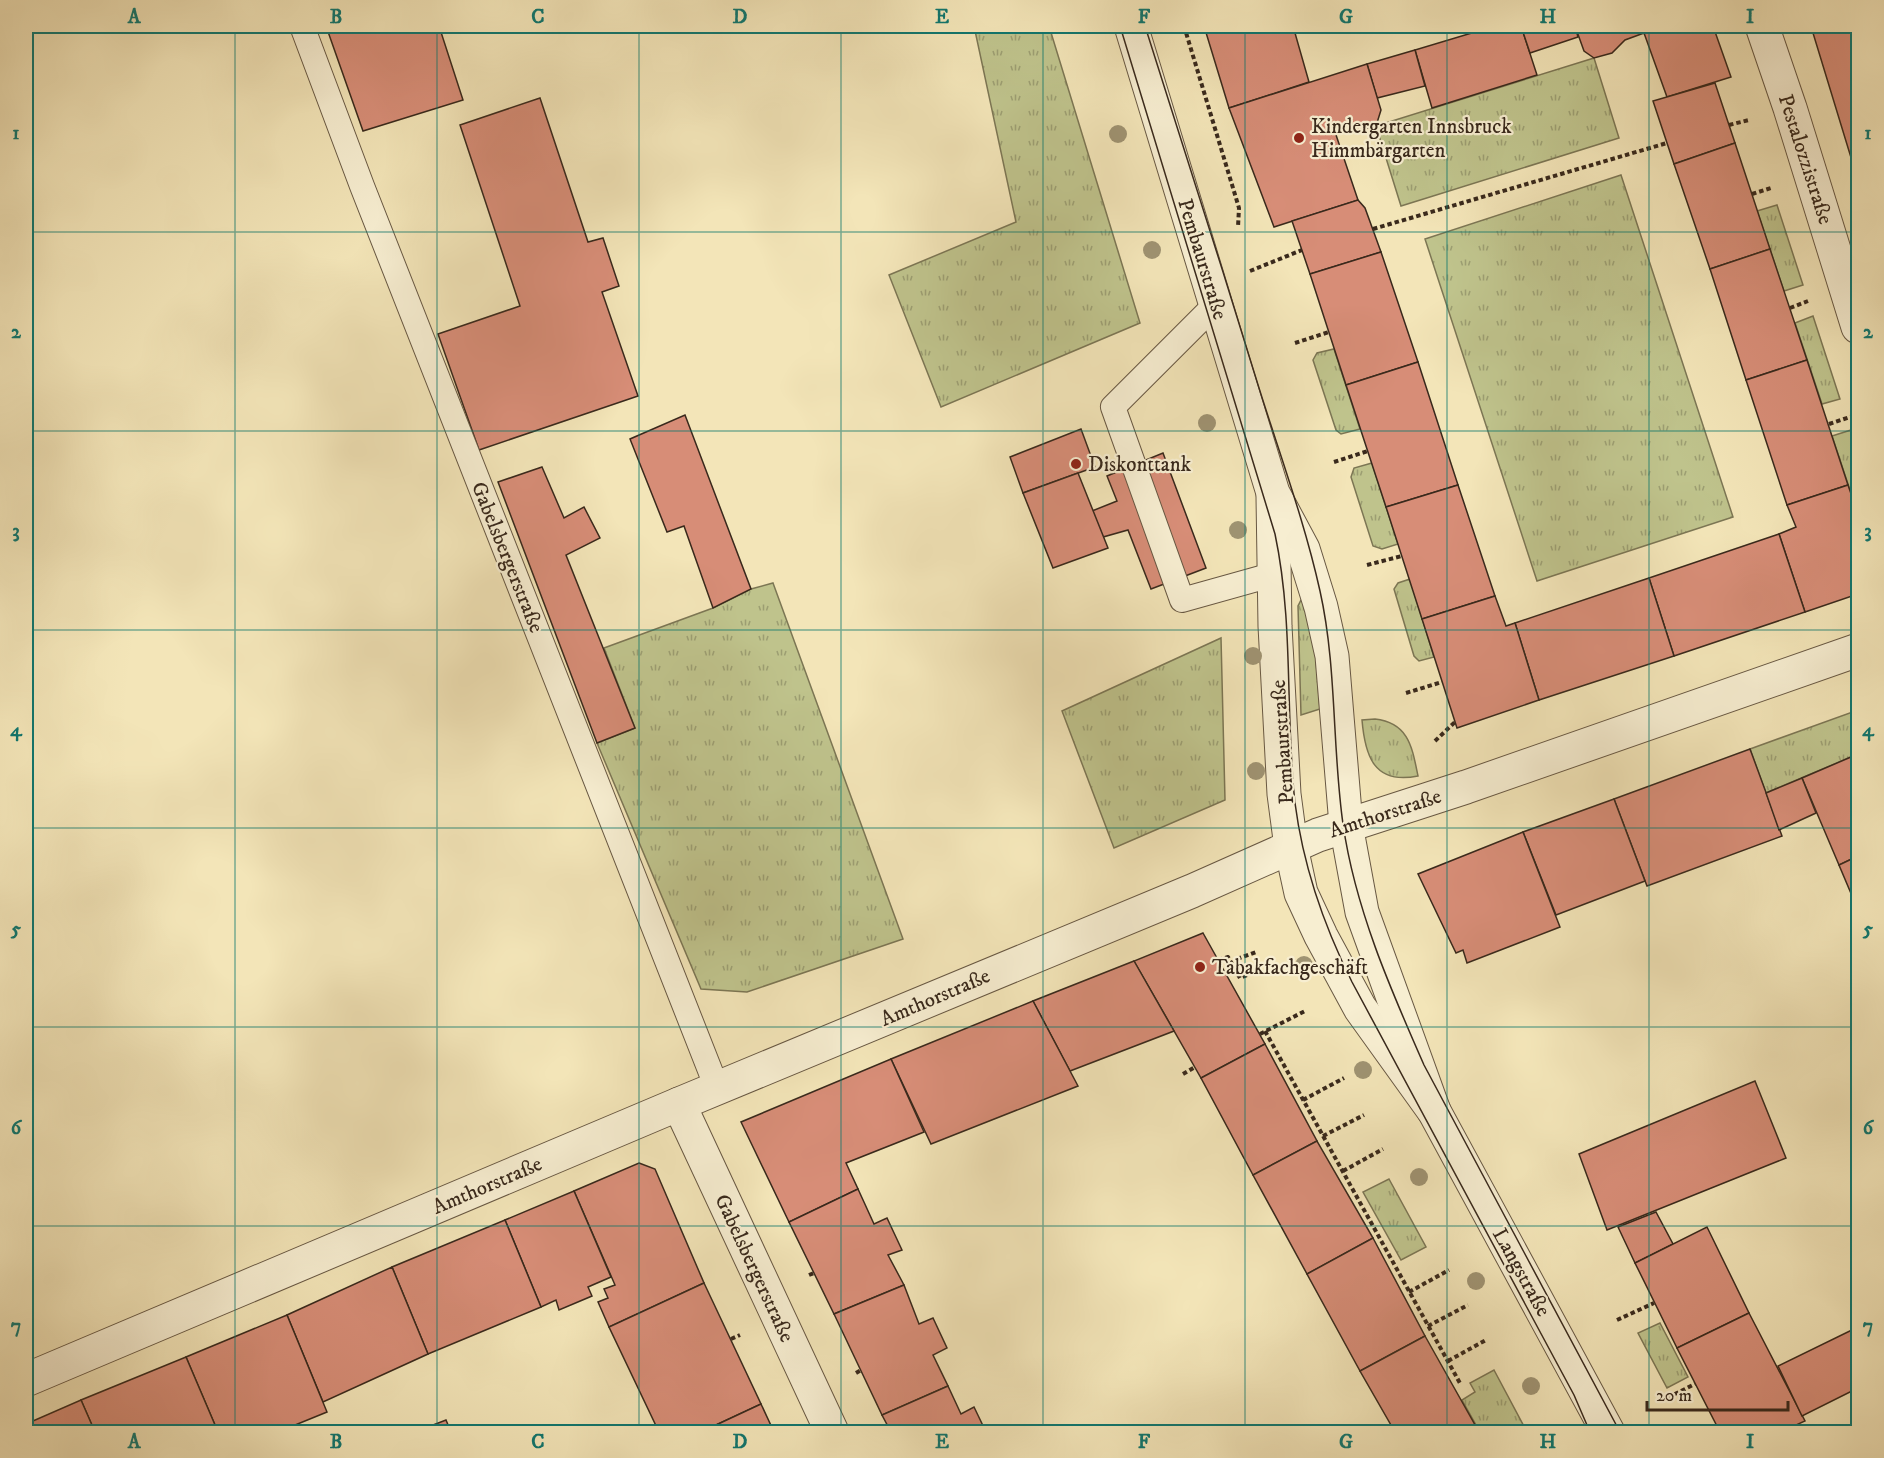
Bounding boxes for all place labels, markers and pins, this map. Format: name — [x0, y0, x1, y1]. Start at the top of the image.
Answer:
place label: Kindergarten Innsbruck Himmbärgarten — [1311, 114, 1512, 164]
marker: Kindergarten Innsbruck Himmbärgarten — [1292, 131, 1306, 145]
place label: Diskonttank — [1088, 452, 1192, 478]
marker: Diskonttank — [1069, 457, 1083, 471]
place label: Tabakfachgeschäft — [1212, 955, 1368, 981]
marker: Tabakfachgeschäft — [1193, 960, 1207, 974]

